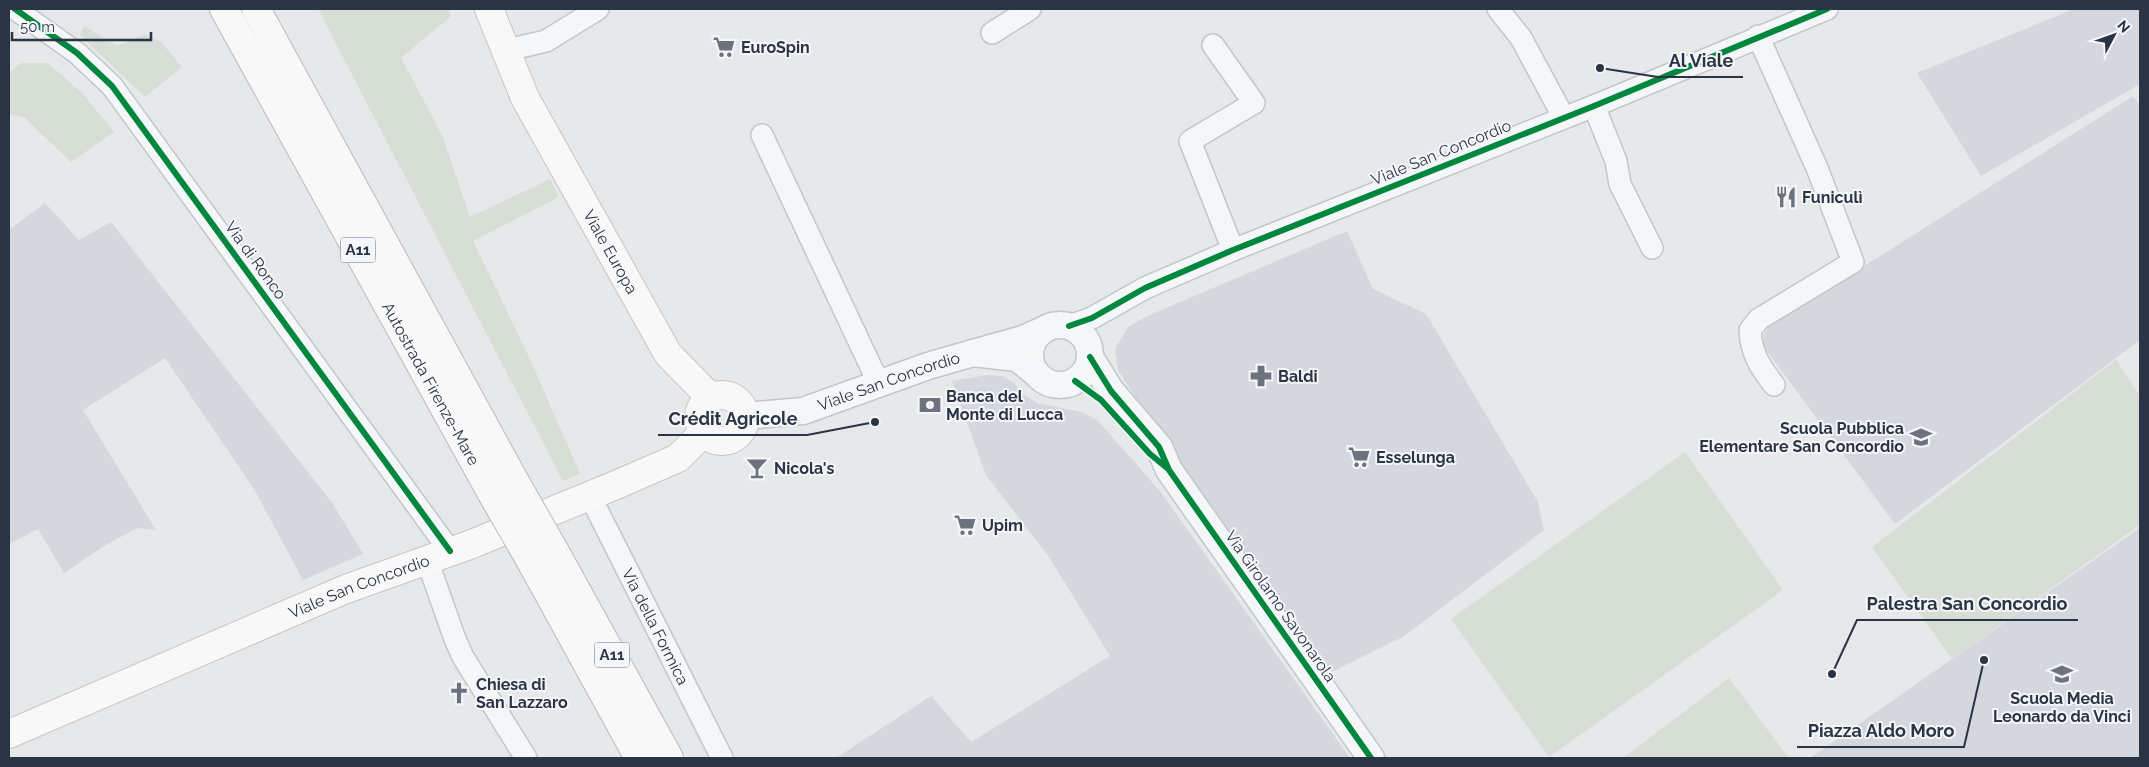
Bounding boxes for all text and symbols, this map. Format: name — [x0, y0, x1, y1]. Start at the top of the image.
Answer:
scale bar — [12, 10, 151, 42]
north arrow — [2089, 10, 2139, 60]
text: N — [2114, 17, 2133, 36]
text: 50 m — [20, 18, 55, 36]
supermarket icon: EuroSpin — [711, 34, 737, 60]
place label: EuroSpin — [741, 38, 810, 57]
callout: Al Viale — [1658, 44, 1743, 77]
text: Al Viale — [1669, 50, 1733, 71]
street label: Viale San Concordio — [1368, 116, 1514, 189]
restaurant icon: Funiculì — [1773, 184, 1799, 210]
place label: Funiculì — [1802, 188, 1863, 207]
street label: Viale Europa — [579, 206, 641, 297]
street label: Via di Ronco — [221, 218, 290, 303]
road number: A11 — [340, 238, 376, 262]
street label: Autostrada Firenze-Mare — [378, 299, 483, 469]
street label: Viale San Concordio — [815, 348, 962, 415]
pharmacy icon: Baldi — [1248, 363, 1274, 389]
place label: Baldi — [1278, 367, 1318, 386]
place label: Banca del Monte di Lucca — [946, 387, 1063, 424]
bank icon: Banca del Monte di Lucca — [917, 392, 943, 418]
callout: Crédit Agricole — [658, 402, 807, 435]
text: Crédit Agricole — [668, 408, 798, 429]
place label: Scuola Pubblica Elementare San Concordio — [1699, 419, 1904, 456]
school or university icon: Scuola Pubblica Elementare San Concordio — [1908, 424, 1934, 450]
supermarket icon: Esselunga — [1346, 444, 1372, 470]
place label: Esselunga — [1376, 448, 1455, 467]
bar icon: Nicola's — [744, 455, 770, 481]
place label: Nicola's — [774, 459, 834, 478]
supermarket icon: Upim — [952, 512, 978, 538]
place label: Upim — [982, 516, 1023, 535]
street label: Via Girolamo Savonarola — [1221, 527, 1340, 686]
street label: Viale San Concordio — [286, 551, 432, 623]
street label: Via della Formica — [618, 565, 693, 688]
callout: Palestra San Concordio — [1857, 587, 2078, 620]
text: Palestra San Concordio — [1867, 593, 2067, 614]
road number: A11 — [594, 642, 630, 668]
school or university icon: Scuola Media Leonardo da Vinci — [2049, 661, 2075, 687]
place label: Chiesa di San Lazzaro — [476, 675, 568, 712]
church icon: Chiesa di San Lazzaro — [446, 680, 472, 706]
place label: Scuola Media Leonardo da Vinci — [1993, 689, 2131, 726]
callout: Piazza Aldo Moro — [1797, 714, 1964, 747]
text: Piazza Aldo Moro — [1808, 720, 1954, 741]

